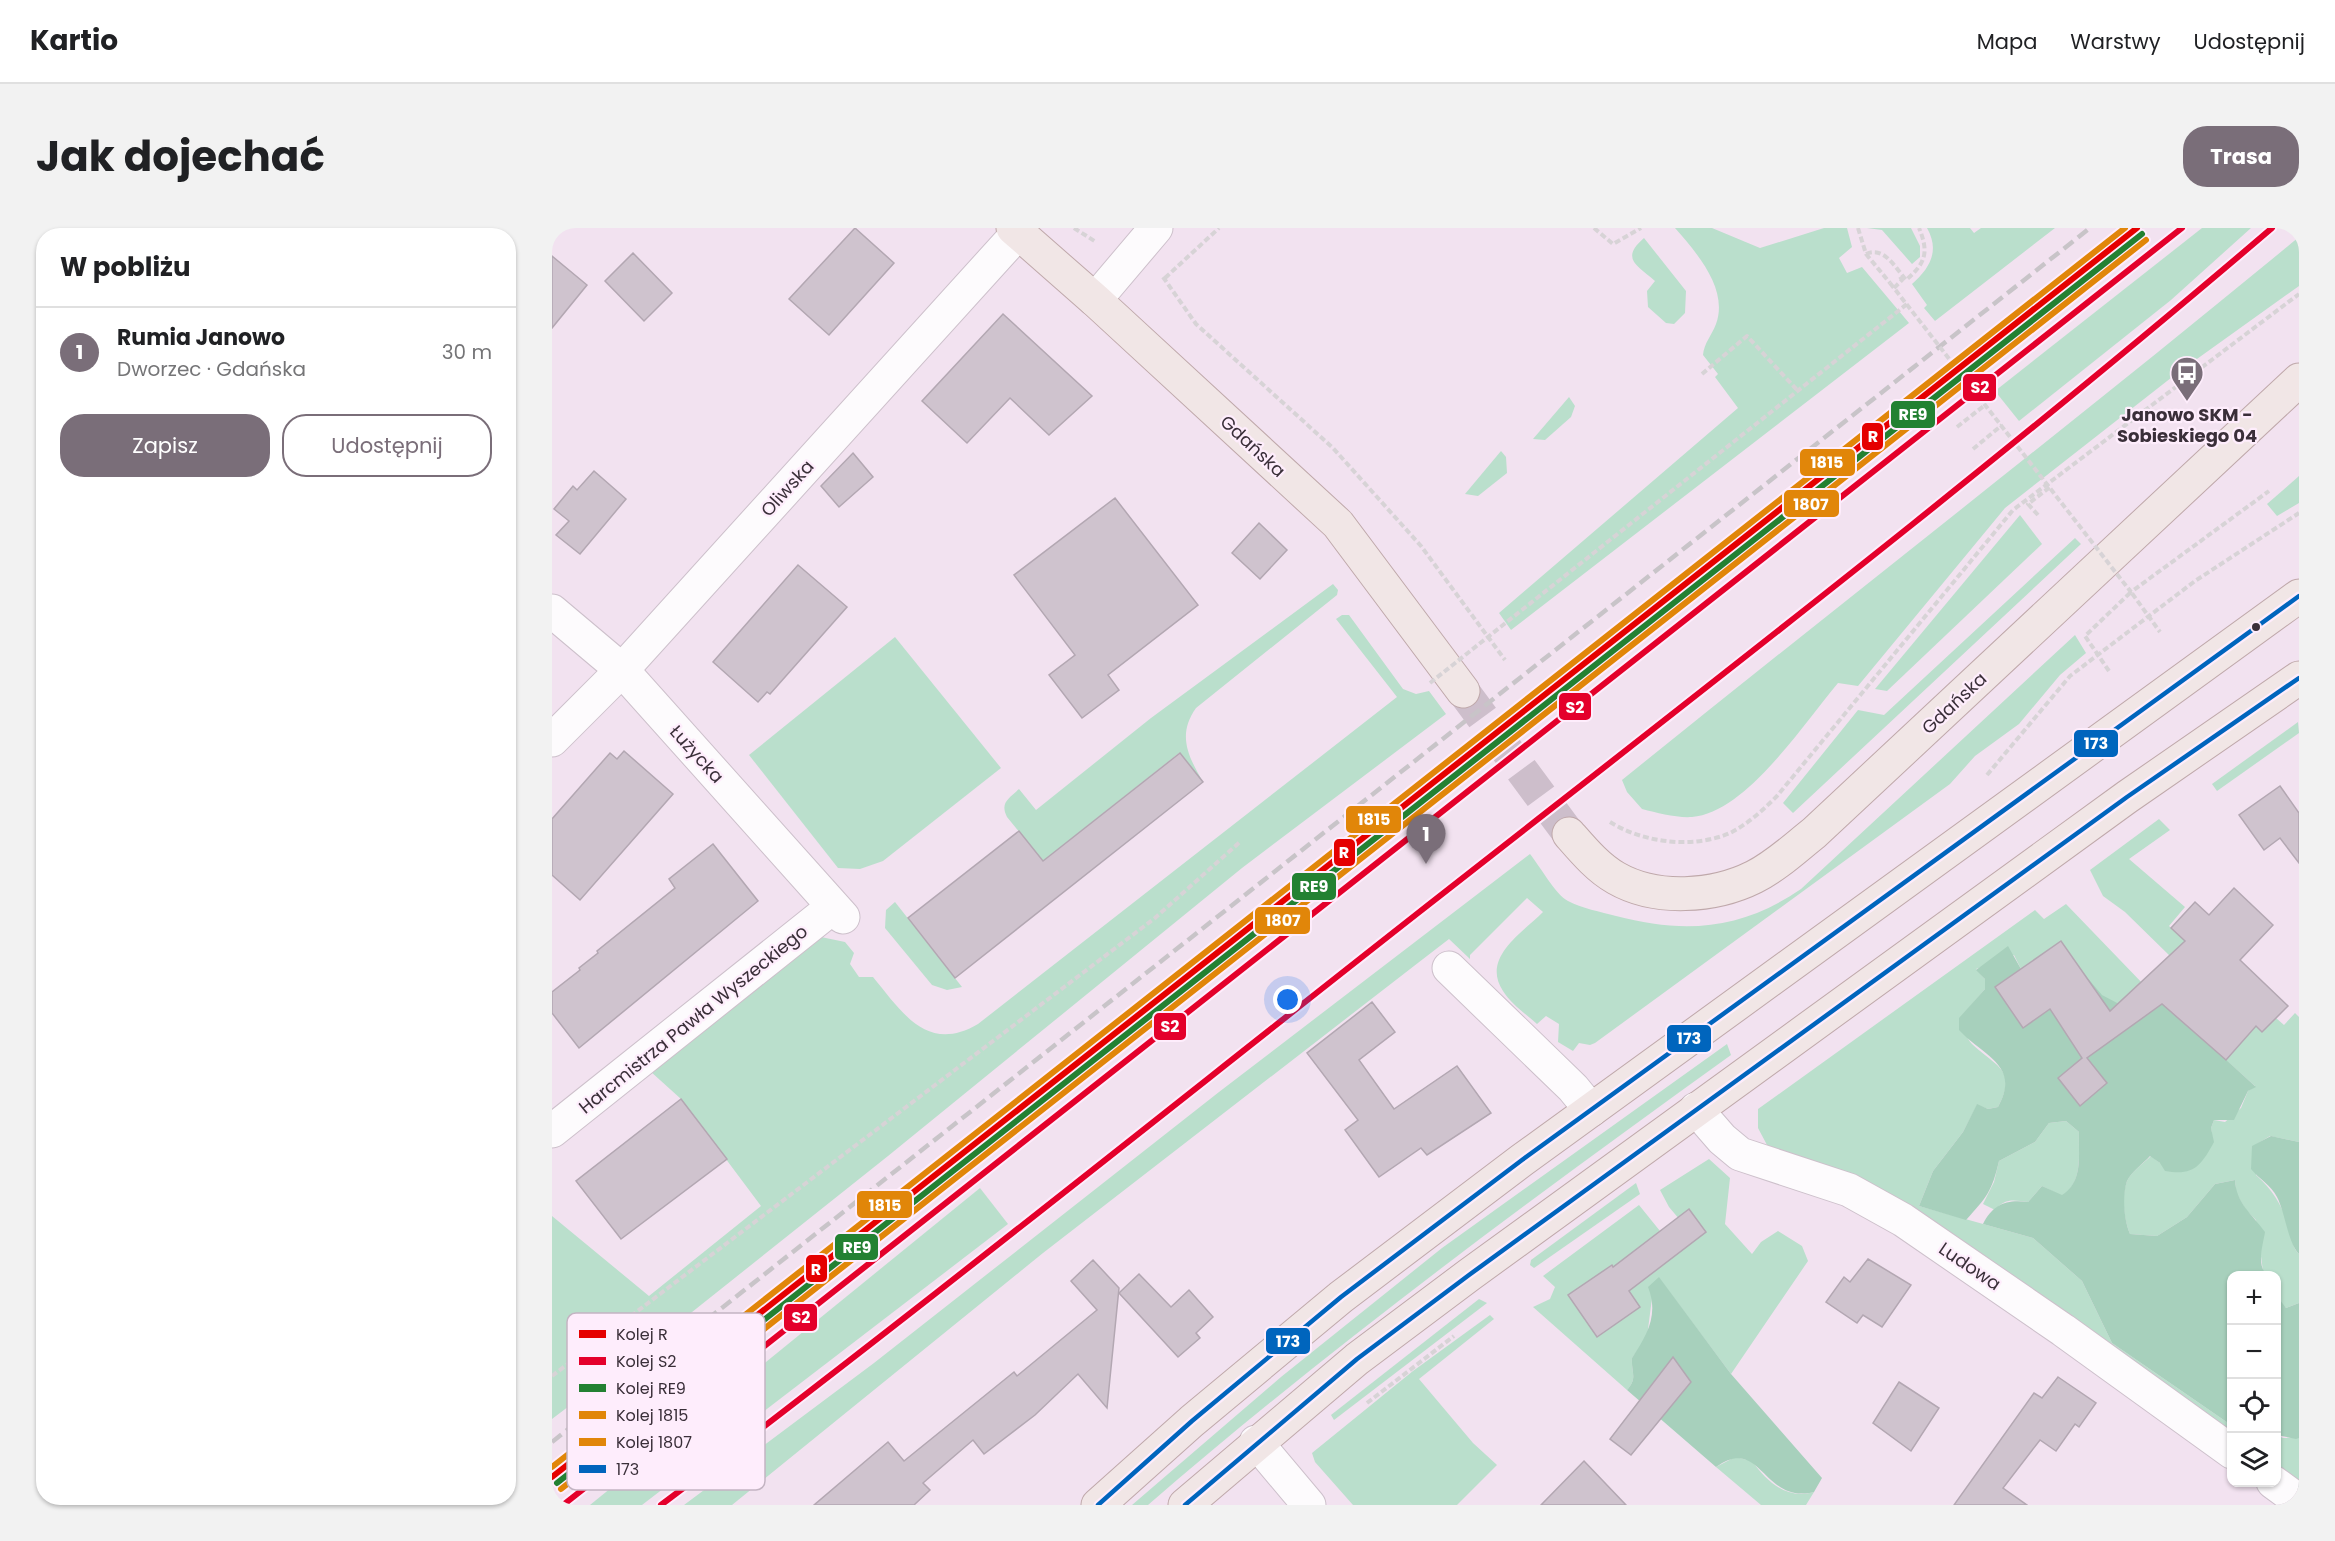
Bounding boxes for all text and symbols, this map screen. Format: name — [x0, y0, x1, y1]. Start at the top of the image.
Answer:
text: Kartio — [30, 21, 118, 60]
text: Mapa — [1977, 27, 2037, 56]
text: Warstwy — [2070, 27, 2161, 56]
text: Udostępnij — [2194, 27, 2305, 56]
button: Trasa — [2183, 126, 2299, 187]
text: Jak dojechać — [36, 127, 325, 186]
text: W pobliżu — [60, 249, 191, 285]
text: Rumia Janowo — [117, 322, 285, 353]
text: 1 — [76, 338, 83, 366]
text: 30 m — [442, 338, 492, 366]
text: Dworzec · Gdańska — [117, 355, 306, 383]
bus stop icon: Janowo SKM - Sobieskiego 04 — [2169, 355, 2205, 402]
line badge: S2 — [1962, 373, 1997, 402]
text: S2 — [1971, 376, 1989, 399]
line badge: RE9 — [1890, 400, 1936, 429]
place label: Janowo SKM - Sobieskiego 04 — [2117, 402, 2257, 448]
text: RE9 — [1899, 403, 1928, 426]
street label: Gdańska — [1215, 409, 1291, 483]
button: Zapisz — [60, 414, 270, 477]
button: Udostępnij — [282, 414, 492, 477]
line badge: R — [1861, 422, 1884, 451]
text: R — [1868, 425, 1878, 448]
line badge: 1815 — [1799, 448, 1856, 477]
text: 1815 — [1811, 451, 1843, 474]
street label: Oliwska — [755, 454, 819, 522]
line badge: 1807 — [1783, 489, 1840, 518]
text: 1807 — [1793, 493, 1829, 516]
unlabelled marker — [2250, 621, 2262, 633]
street label: Gdańska — [1916, 666, 1992, 740]
line badge: S2 — [1558, 692, 1592, 721]
text: S2 — [1566, 696, 1584, 719]
street label: Łużycka — [664, 720, 730, 788]
line badge: 173 — [2073, 729, 2119, 758]
text: 173 — [2084, 732, 2108, 755]
line badge: 1815 — [1345, 805, 1402, 834]
text: 1815 — [1358, 808, 1390, 831]
pin: 1 — [1406, 814, 1446, 864]
line badge: R — [1333, 838, 1356, 867]
text: R — [1339, 841, 1349, 864]
line badge: RE9 — [1291, 872, 1337, 901]
text: RE9 — [1300, 875, 1329, 898]
line badge: 1807 — [1254, 906, 1311, 935]
text: 1807 — [1265, 909, 1301, 932]
street label: Harcmistrza Pawła Wyszeckiego — [573, 919, 813, 1119]
your location — [1273, 985, 1302, 1014]
line badge: S2 — [1153, 1012, 1187, 1041]
text: S2 — [1161, 1015, 1179, 1038]
line badge: 173 — [1666, 1024, 1712, 1053]
text: 173 — [1677, 1027, 1701, 1050]
line badge: 1815 — [856, 1190, 913, 1219]
text: 1815 — [869, 1194, 901, 1217]
line badge: RE9 — [834, 1233, 879, 1261]
text: RE9 — [843, 1236, 872, 1259]
street label: Ludowa — [1934, 1236, 2006, 1296]
line badge: R — [805, 1254, 828, 1283]
text: R — [811, 1258, 821, 1281]
map controls — [2227, 1271, 2281, 1487]
button: + — [2227, 1271, 2281, 1325]
line badge: S2 — [783, 1303, 818, 1332]
text: S2 — [792, 1306, 810, 1329]
legend — [567, 1313, 765, 1490]
text: Kolej R — [616, 1323, 668, 1346]
button: − — [2227, 1325, 2281, 1379]
line badge: 173 — [1265, 1327, 1311, 1355]
text: 173 — [1276, 1330, 1300, 1353]
text: Kolej S2 — [616, 1350, 677, 1373]
text: Kolej RE9 — [616, 1377, 686, 1400]
button: locate — [2227, 1379, 2281, 1433]
text: Kolej 1815 — [616, 1404, 688, 1427]
text: Kolej 1807 — [616, 1431, 692, 1454]
button: layers — [2227, 1433, 2281, 1487]
text: 173 — [616, 1458, 639, 1481]

